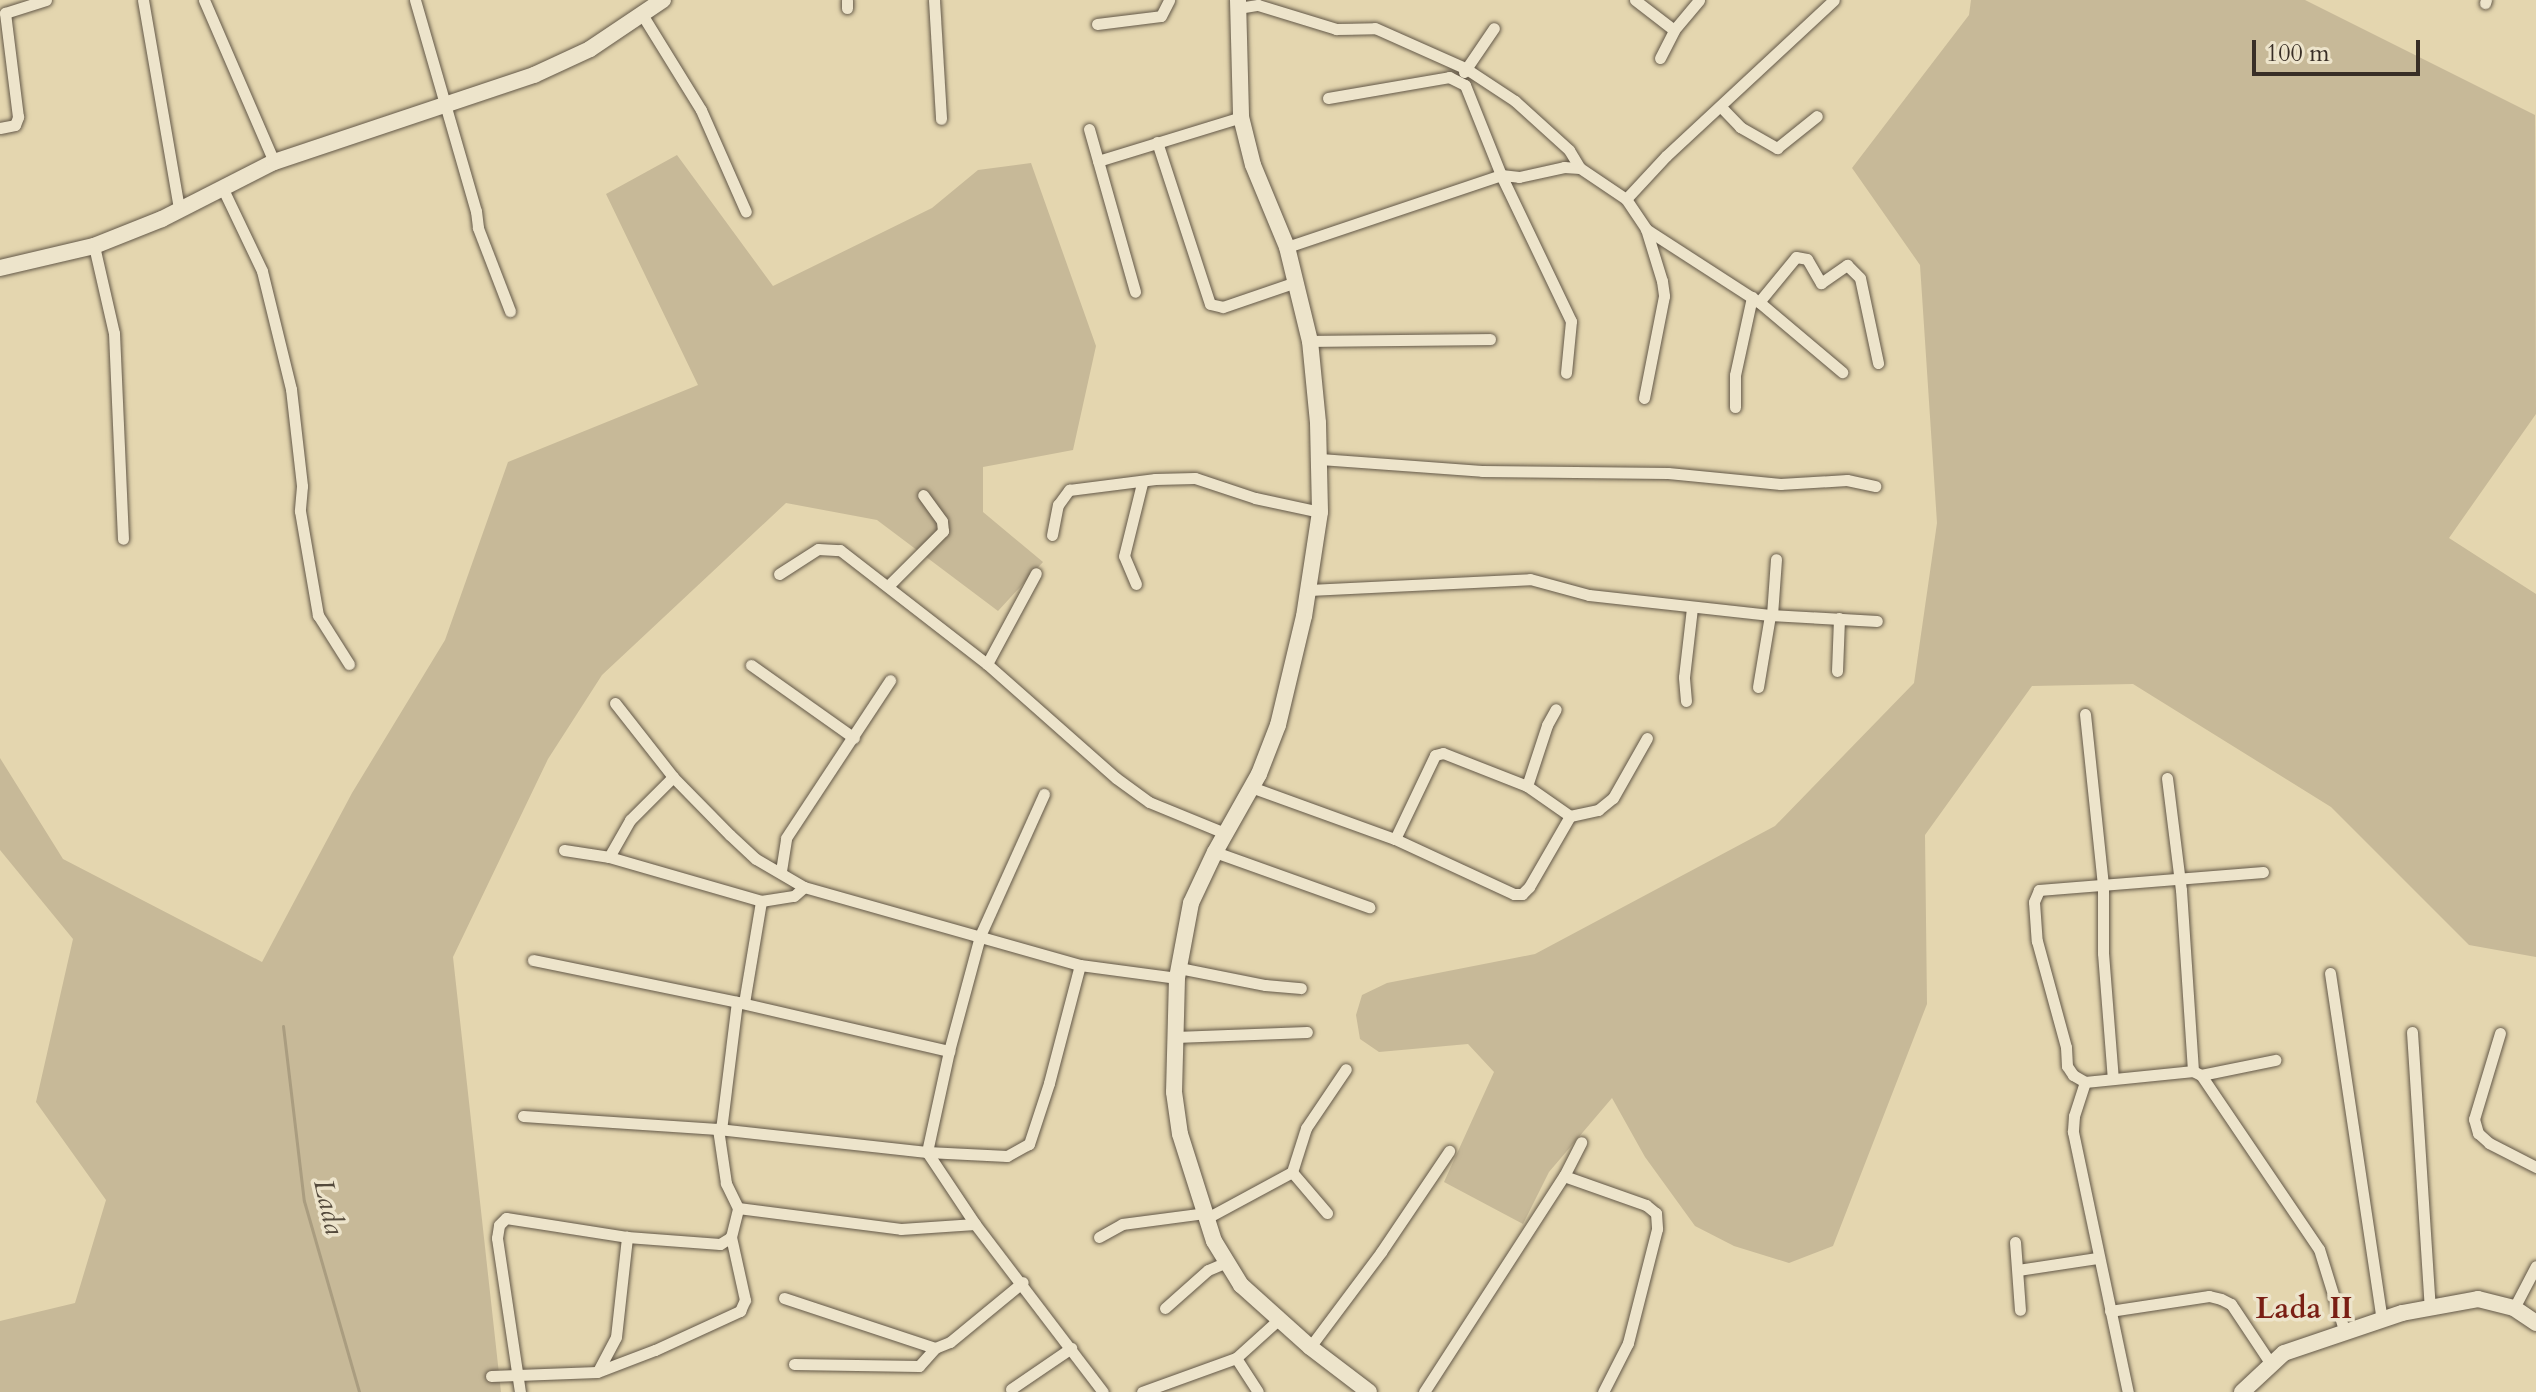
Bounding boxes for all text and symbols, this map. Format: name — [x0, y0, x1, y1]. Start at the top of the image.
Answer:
scale bar — [2256, 24, 2424, 74]
text: 100 m — [2266, 37, 2330, 70]
water label: Lada — [306, 1176, 352, 1238]
district label: Lada II — [2255, 1291, 2353, 1327]

